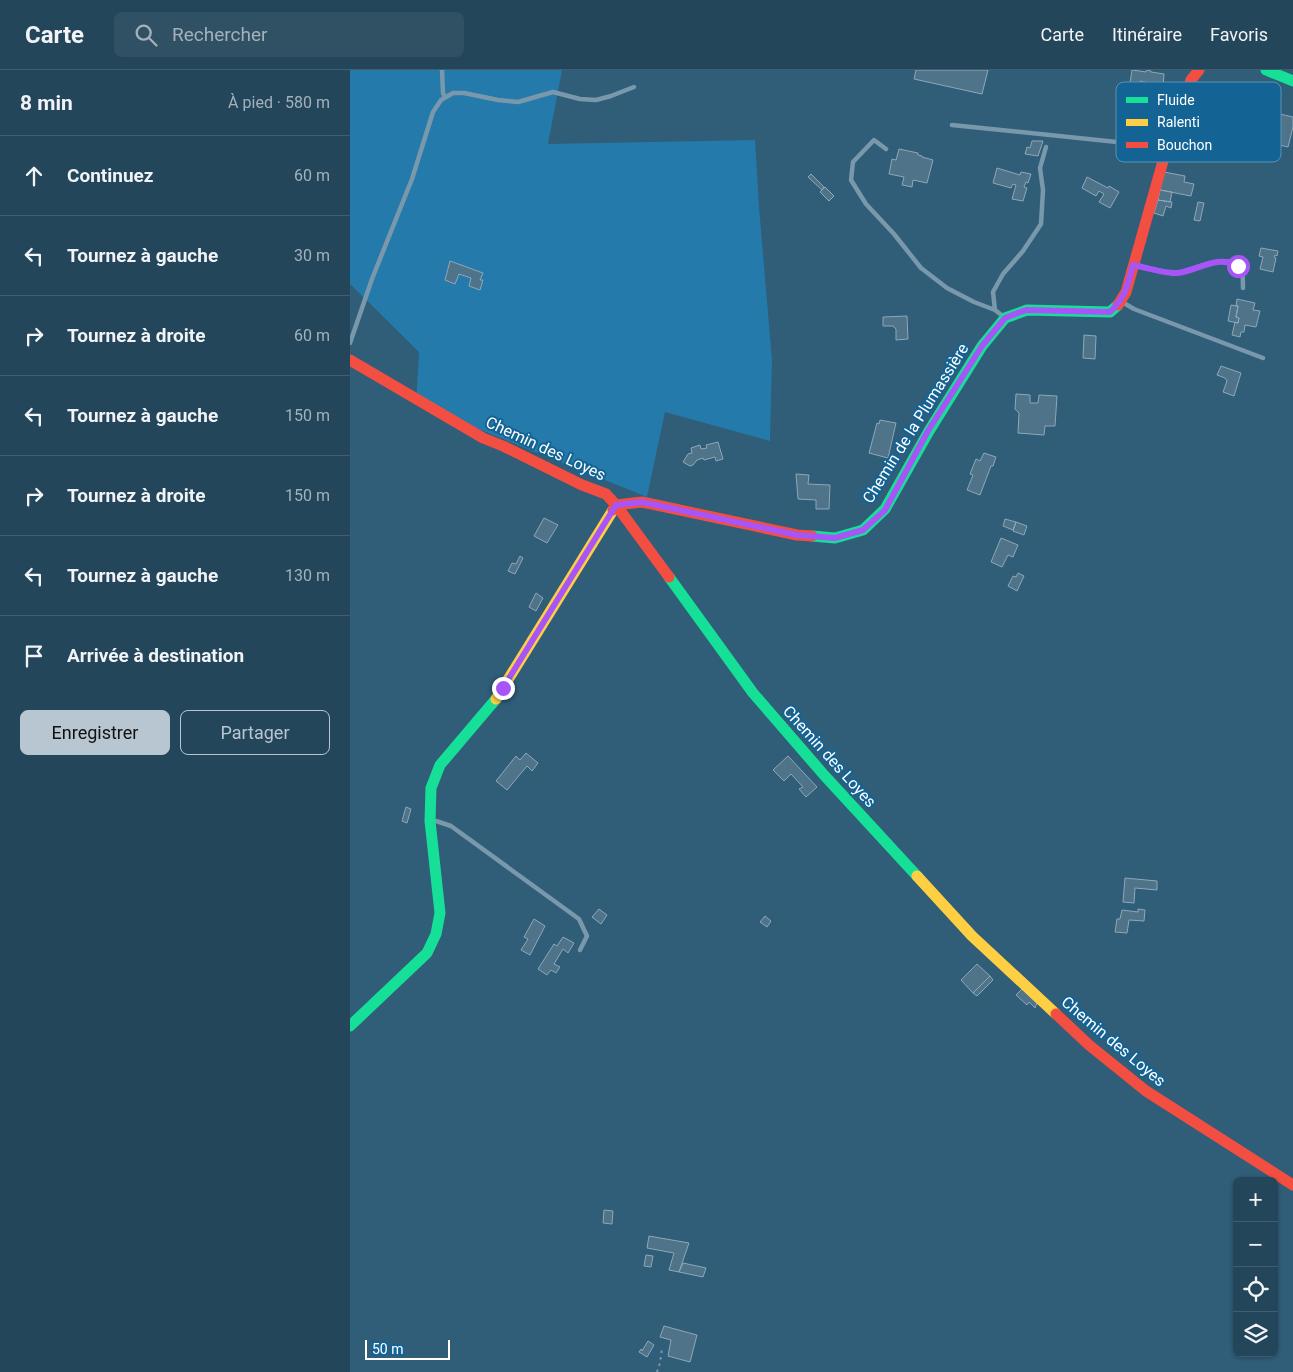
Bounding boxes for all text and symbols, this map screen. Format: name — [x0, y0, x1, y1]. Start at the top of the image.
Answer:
search box — [114, 12, 464, 57]
text: Carte — [25, 21, 84, 49]
icon: search — [132, 21, 160, 49]
text: Rechercher — [172, 23, 267, 46]
text: Carte — [1041, 24, 1084, 45]
text: Itinéraire — [1112, 24, 1182, 45]
text: Favoris — [1210, 24, 1268, 45]
legend — [1116, 82, 1281, 162]
text: 8 min — [20, 91, 73, 115]
text: Fluide — [1157, 92, 1195, 108]
text: À pied · 580 m — [228, 93, 330, 112]
text: Ralenti — [1157, 114, 1200, 130]
text: Bouchon — [1157, 137, 1212, 153]
icon: ahead — [20, 162, 48, 190]
text: Continuez — [67, 164, 153, 187]
text: 60 m — [294, 166, 330, 185]
icon: left — [20, 242, 48, 270]
text: Tournez à gauche — [67, 244, 218, 267]
text: 30 m — [294, 246, 330, 265]
route start — [1227, 255, 1250, 278]
icon: right — [20, 322, 48, 350]
text: Tournez à droite — [67, 324, 206, 347]
text: 60 m — [294, 326, 330, 345]
street label: Chemin de la Plumassière — [858, 340, 972, 507]
icon: left — [20, 402, 48, 430]
text: Tournez à gauche — [67, 404, 218, 427]
text: 150 m — [285, 406, 330, 425]
street label: Chemin des Loyes — [483, 412, 609, 485]
icon: right — [20, 482, 48, 510]
text: Tournez à droite — [67, 484, 206, 507]
text: 150 m — [285, 486, 330, 505]
icon: left — [20, 562, 48, 590]
text: Tournez à gauche — [67, 564, 218, 587]
text: 130 m — [285, 566, 330, 585]
icon: arrive — [20, 642, 48, 670]
text: Arrivée à destination — [67, 644, 244, 667]
route end — [492, 677, 515, 700]
street label: Chemin des Loyes — [779, 702, 880, 811]
button: Enregistrer — [20, 710, 170, 755]
button: Partager — [180, 710, 330, 755]
street label: Chemin des Loyes — [1058, 992, 1170, 1090]
map controls — [1233, 1177, 1278, 1357]
button: + — [1233, 1177, 1278, 1222]
button: − — [1233, 1222, 1278, 1267]
button: locate — [1233, 1267, 1278, 1312]
button: layers — [1233, 1312, 1278, 1357]
scale bar — [365, 1337, 450, 1360]
text: 50 m — [372, 1341, 404, 1357]

